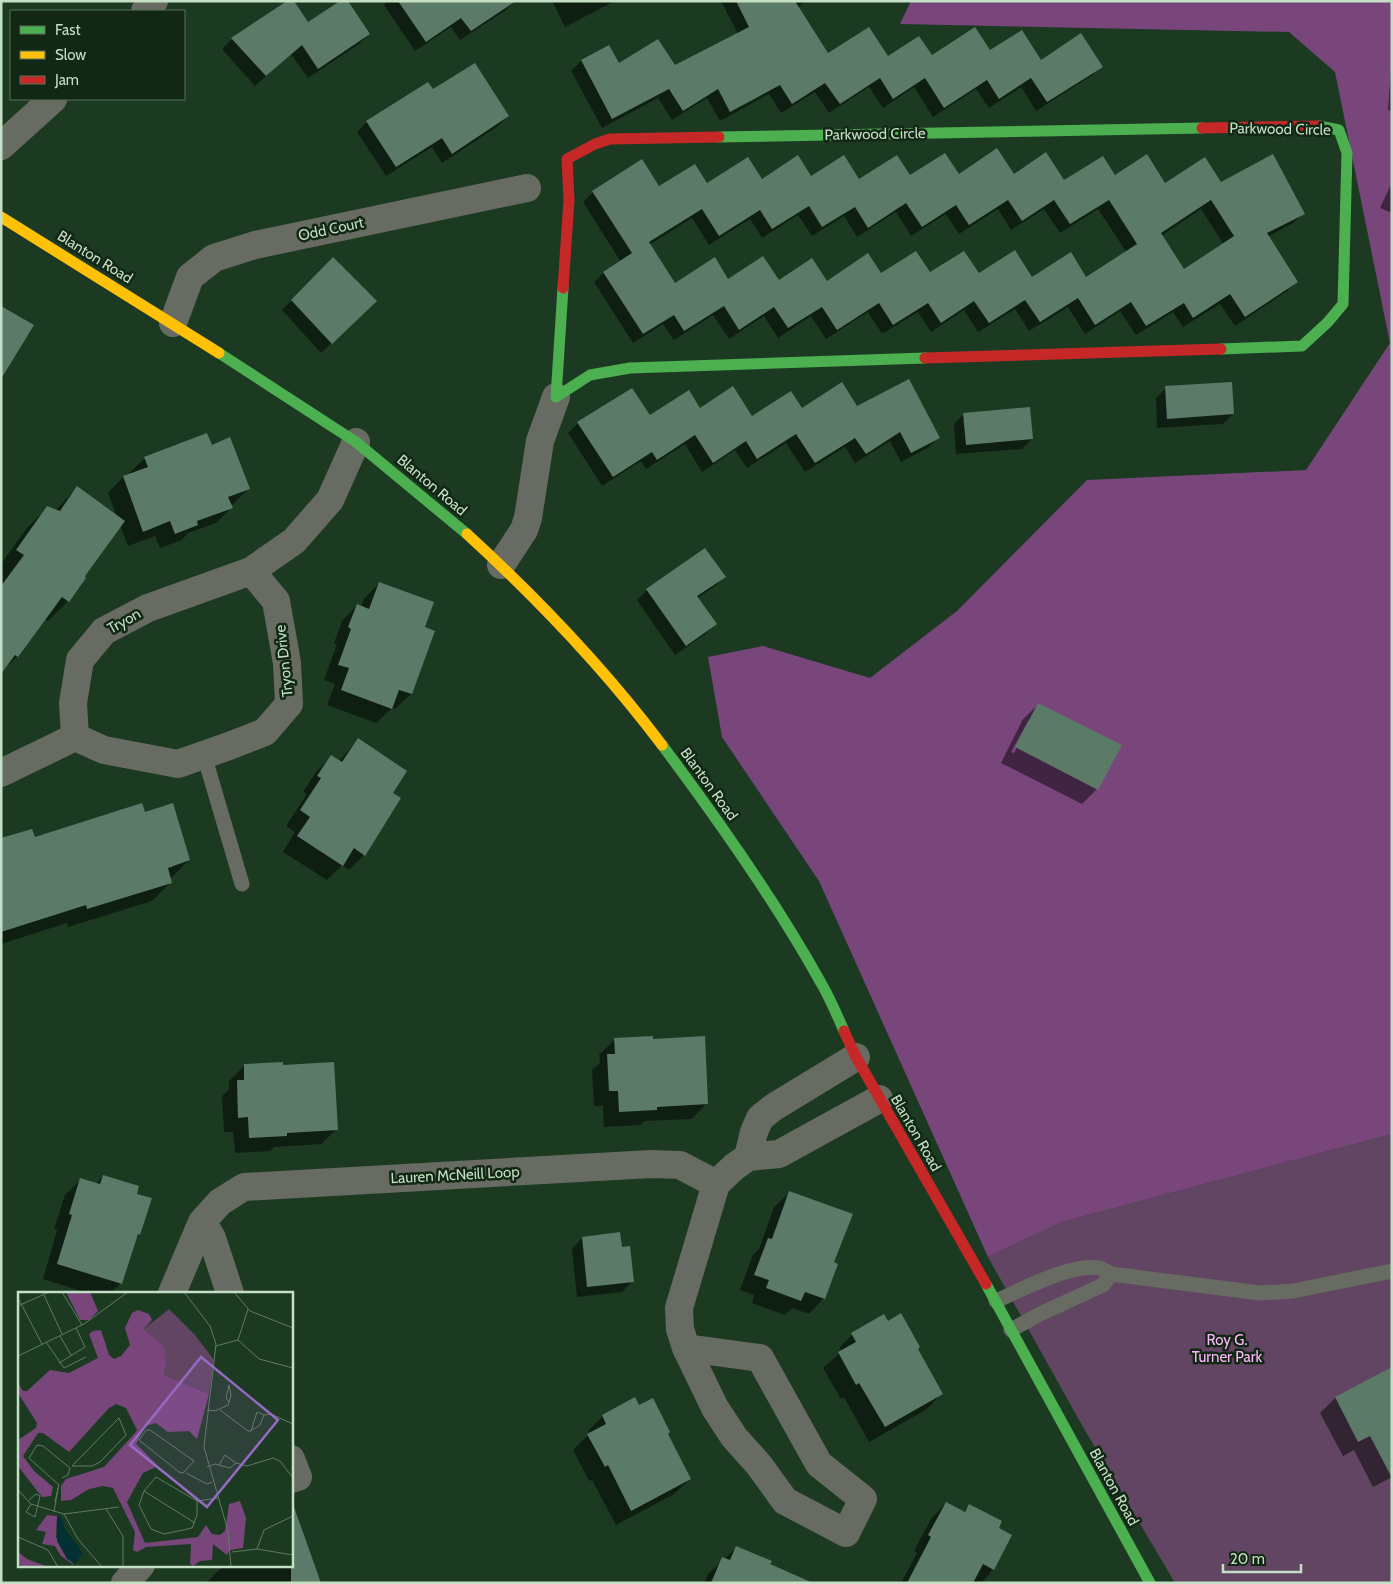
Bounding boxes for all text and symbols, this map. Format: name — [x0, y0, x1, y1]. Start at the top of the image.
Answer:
legend — [10, 10, 185, 100]
text: Fast — [55, 21, 80, 39]
text: Slow — [55, 46, 86, 64]
text: Jam — [54, 71, 79, 89]
street label: Parkwood Circle — [1229, 119, 1331, 139]
street label: Parkwood Circle — [824, 124, 926, 144]
street label: Odd Court — [297, 213, 365, 245]
street label: Blanton Road — [54, 227, 136, 287]
street label: Blanton Road — [393, 451, 471, 519]
street label: Tryon — [104, 605, 144, 637]
street label: Tryon Drive — [271, 624, 297, 698]
street label: Blanton Road — [677, 744, 741, 824]
street label: Blanton Road — [887, 1092, 945, 1174]
street label: Lauren McNeill Loop — [390, 1163, 520, 1187]
inset map — [18, 1292, 292, 1566]
park label: Roy G. Turner Park — [1192, 1331, 1263, 1366]
street label: Blanton Road — [1085, 1445, 1143, 1529]
scale bar — [1223, 1542, 1300, 1574]
text: 20 m — [1230, 1550, 1265, 1568]

